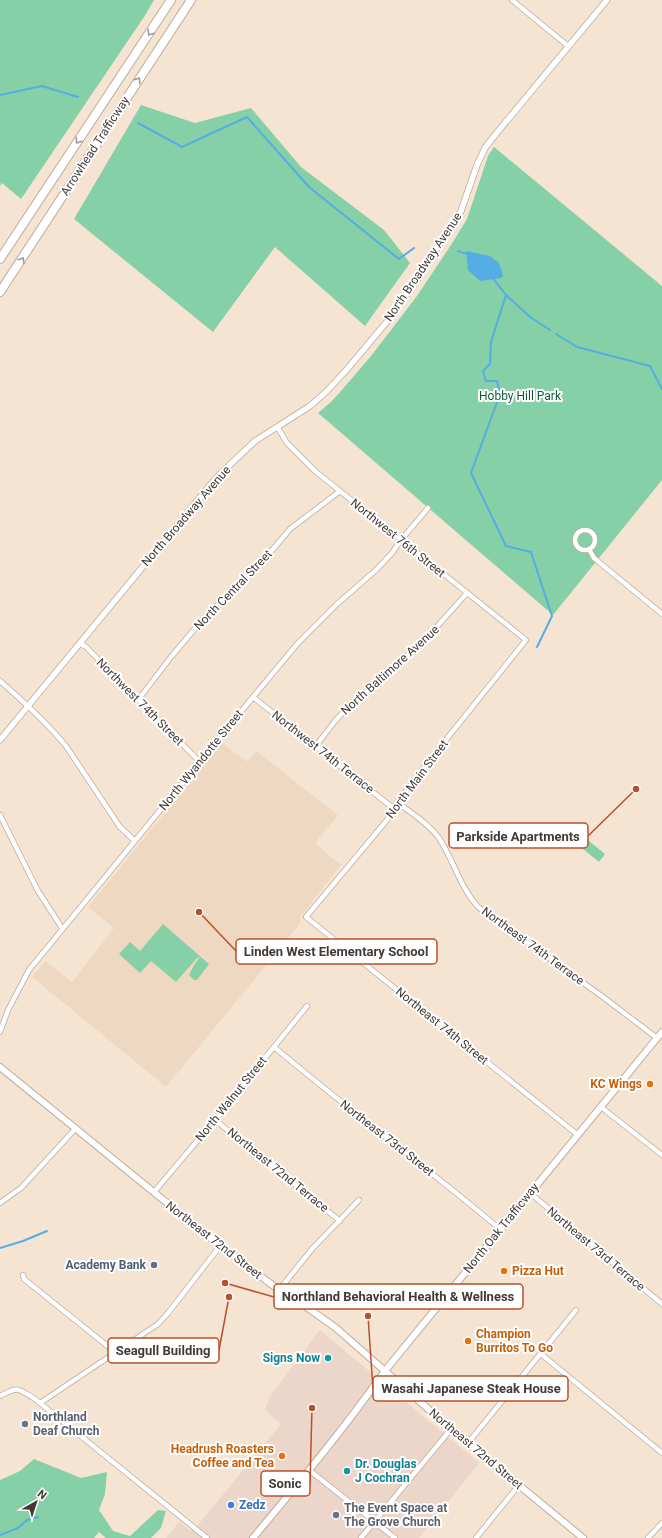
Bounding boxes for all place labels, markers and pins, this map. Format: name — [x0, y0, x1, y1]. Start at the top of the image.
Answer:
callout: Parkside Apartments — [449, 823, 588, 848]
callout: Linden West Elementary School — [236, 939, 437, 964]
place label: KC Wings — [590, 1077, 642, 1091]
marker: KC Wings — [645, 1079, 655, 1089]
place label: Academy Bank — [65, 1258, 147, 1272]
marker: Academy Bank — [149, 1260, 159, 1270]
place label: Pizza Hut — [512, 1264, 564, 1278]
marker: Pizza Hut — [499, 1266, 509, 1276]
callout: Northland Behavioral Health & Wellness — [274, 1284, 523, 1309]
place label: Champion Burritos To Go — [476, 1327, 553, 1355]
marker: Champion Burritos To Go — [463, 1336, 473, 1346]
callout: Seagull Building — [108, 1338, 219, 1363]
place label: Signs Now — [263, 1351, 320, 1365]
marker: Signs Now — [323, 1353, 333, 1363]
callout: Wasahi Japanese Steak House — [373, 1376, 568, 1401]
place label: Northland Deaf Church — [33, 1410, 100, 1438]
marker: Northland Deaf Church — [20, 1419, 30, 1429]
place label: Headrush Roasters Coffee and Tea — [171, 1442, 275, 1470]
marker: Headrush Roasters Coffee and Tea — [277, 1451, 287, 1461]
place label: Dr. Douglas J Cochran — [355, 1457, 417, 1485]
marker: Dr. Douglas J Cochran — [342, 1466, 352, 1476]
callout: Sonic — [261, 1471, 310, 1496]
place label: Zedz — [239, 1498, 266, 1512]
marker: Zedz — [226, 1500, 236, 1510]
place label: The Event Space at The Grove Church — [344, 1501, 447, 1529]
marker: The Event Space at The Grove Church — [331, 1510, 341, 1520]

